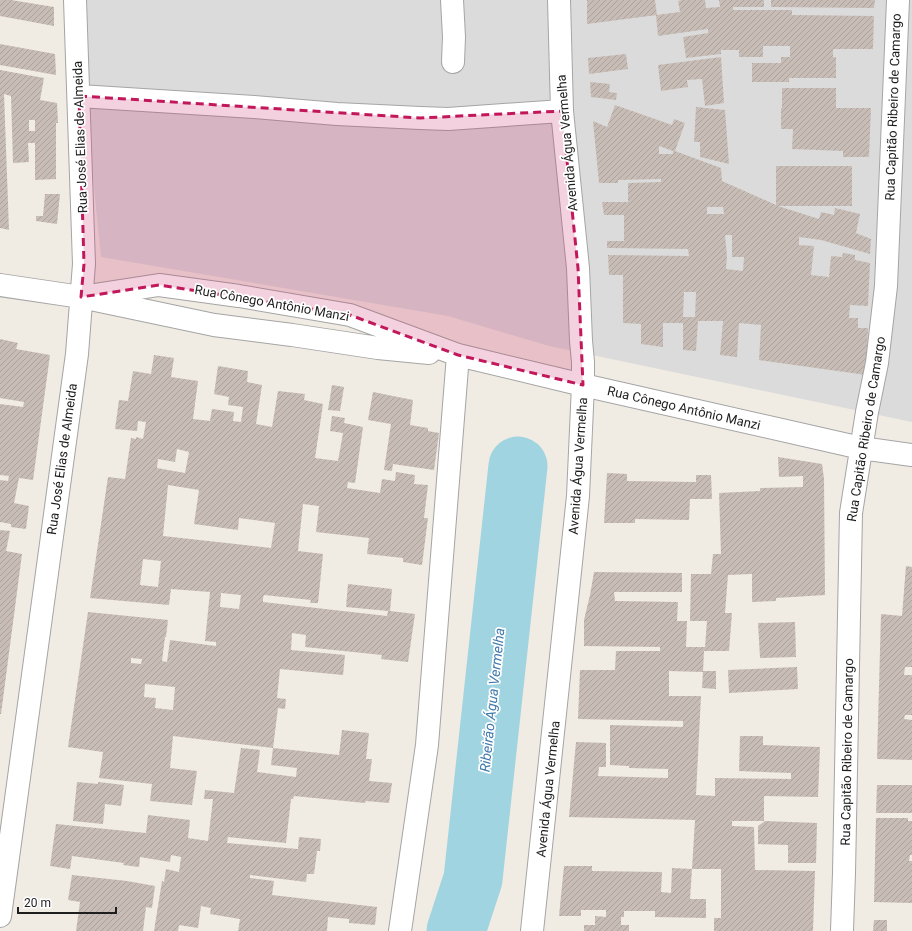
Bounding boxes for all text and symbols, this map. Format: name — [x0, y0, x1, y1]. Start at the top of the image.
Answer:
street label: Rua Capitão Ribeiro de Camargo — [882, 13, 904, 201]
street label: Rua José Elias de Almeida — [70, 61, 90, 213]
street label: Avenida Água Vermelha — [554, 74, 580, 212]
street label: Rua Cônego Antônio Manzi — [194, 282, 350, 324]
street label: Rua Capitão Ribeiro de Camargo — [844, 335, 888, 523]
street label: Rua José Elias de Almeida — [44, 382, 80, 536]
street label: Rua Cônego Antônio Manzi — [606, 383, 762, 433]
street label: Avenida Água Vermelha — [566, 397, 590, 535]
water label: Ribeirão Água Vermelha — [475, 627, 508, 773]
street label: Rua Capitão Ribeiro de Camargo — [838, 658, 856, 846]
street label: Avenida Água Vermelha — [533, 720, 563, 858]
scale bar — [18, 889, 116, 915]
text: 20 m — [24, 896, 51, 910]

